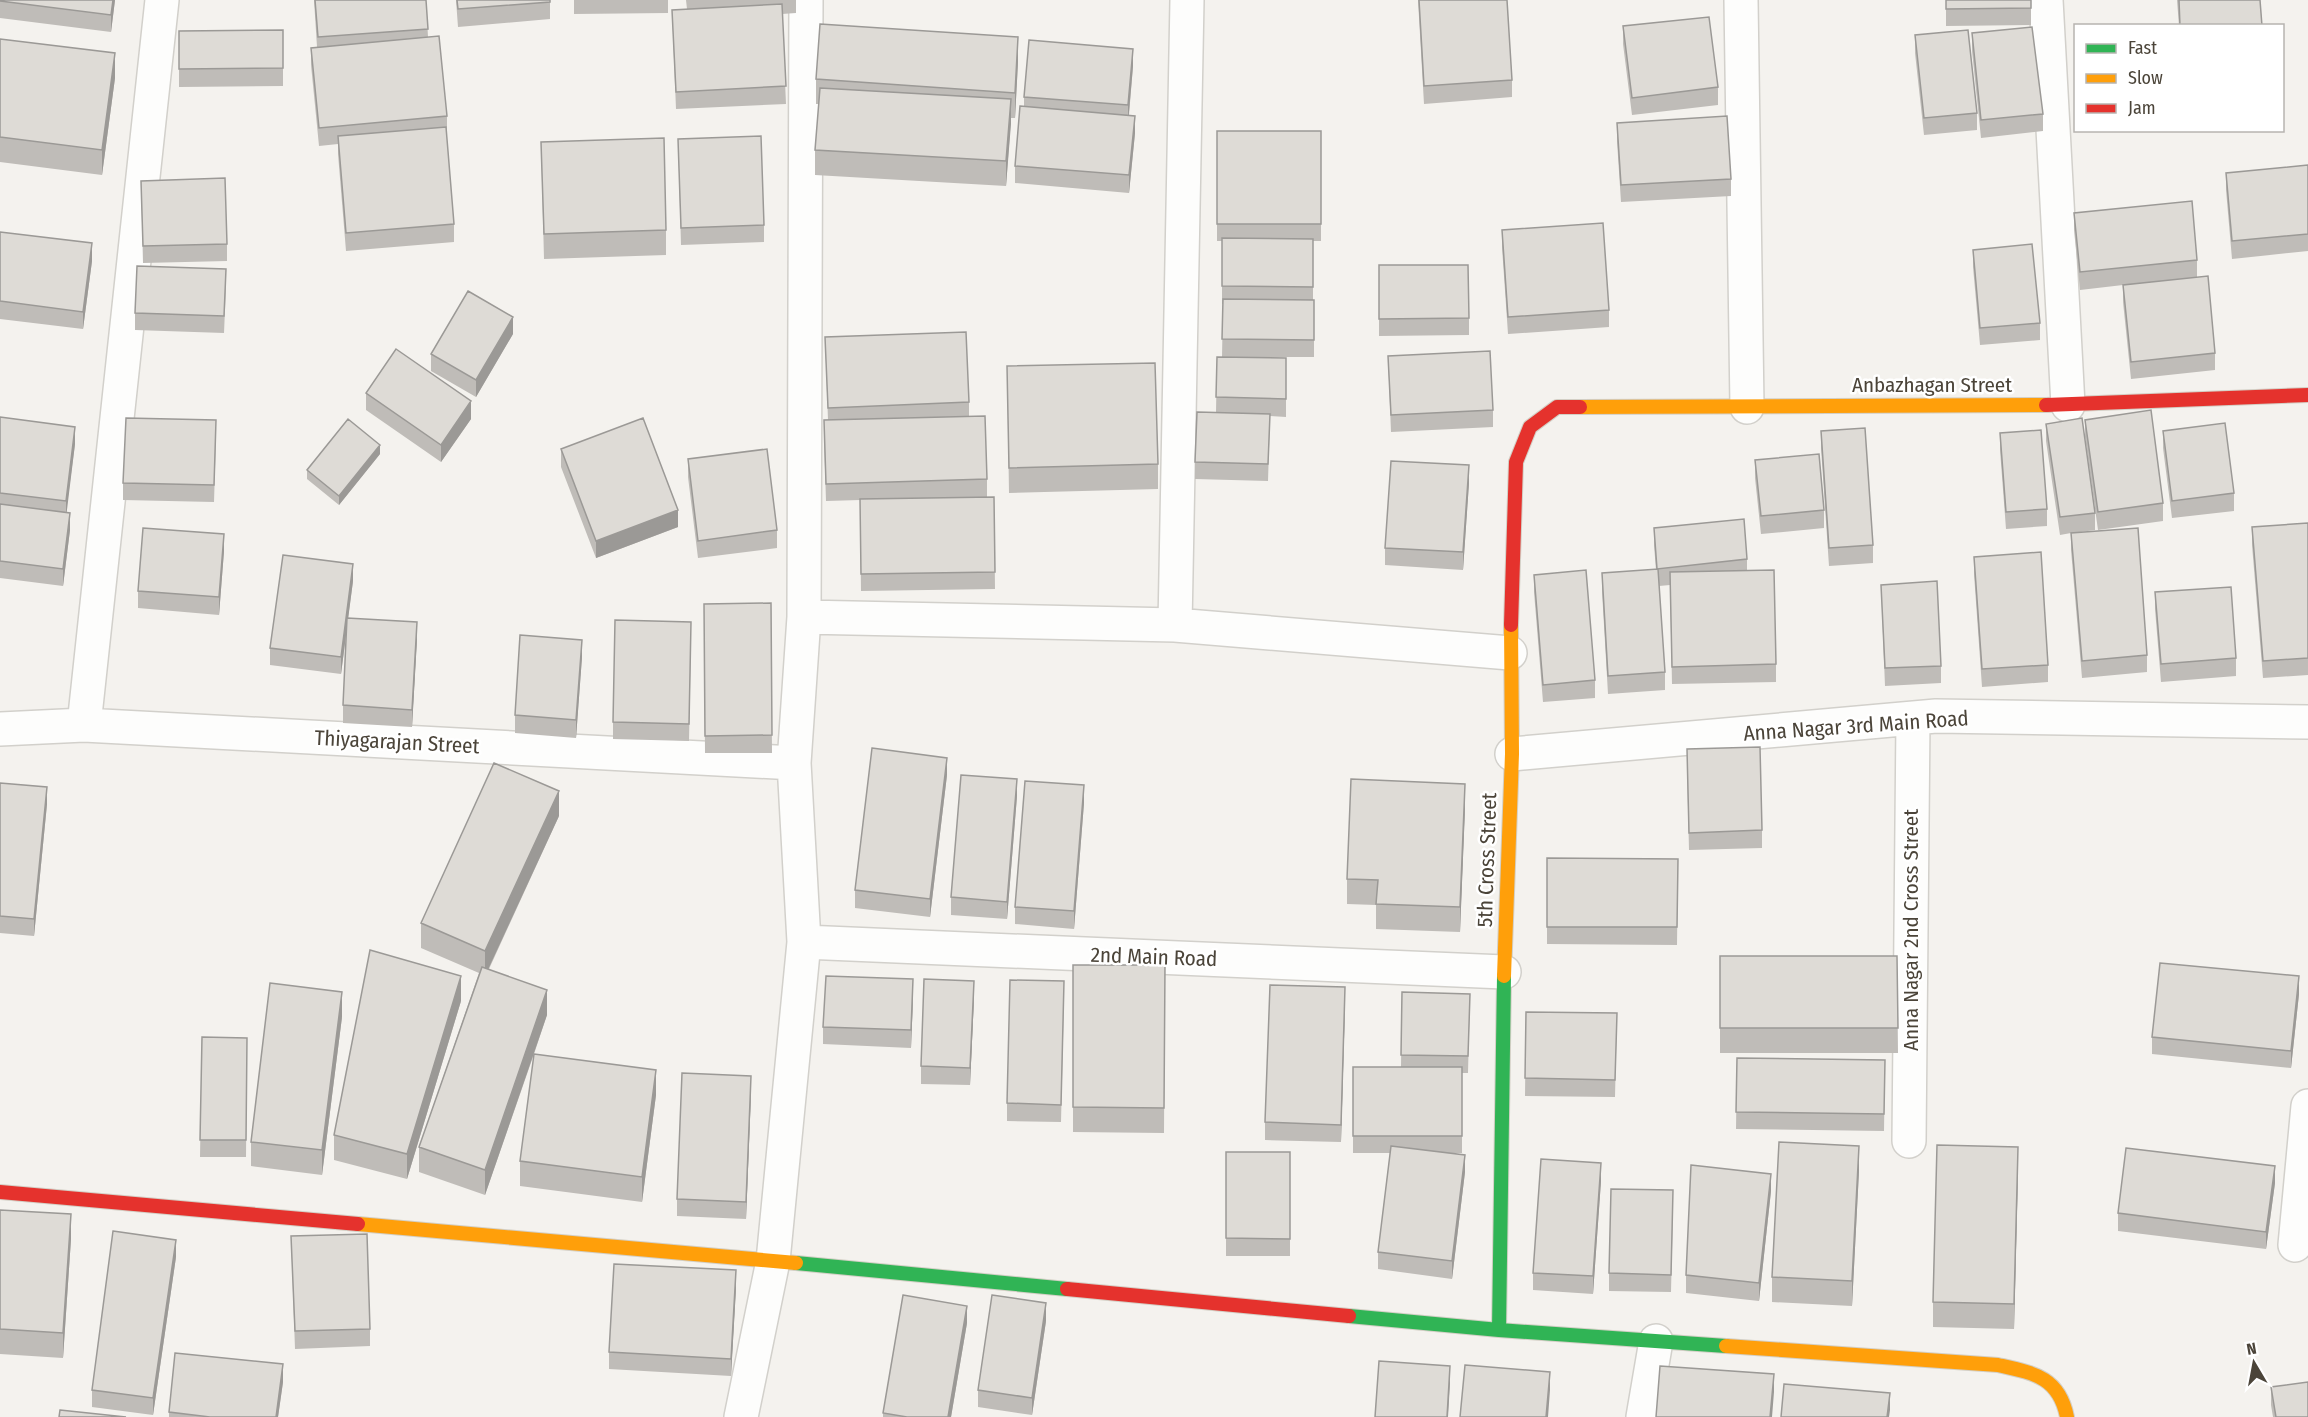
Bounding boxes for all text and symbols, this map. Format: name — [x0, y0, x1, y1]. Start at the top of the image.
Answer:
legend — [2074, 24, 2284, 132]
text: Fast — [2128, 37, 2157, 59]
text: Slow — [2128, 67, 2163, 89]
text: Jam — [2128, 97, 2156, 119]
street label: Anbazhagan Street — [1852, 372, 2012, 398]
street label: Anna Nagar 3rd Main Road — [1743, 705, 1969, 747]
street label: Thiyagarajan Street — [314, 725, 480, 759]
street label: 5th Cross Street — [1472, 792, 1502, 928]
street label: Anna Nagar 2nd Cross Street — [1898, 809, 1924, 1051]
street label: 2nd Main Road — [1090, 942, 1218, 972]
north arrow — [2224, 1333, 2284, 1393]
text: N — [2245, 1339, 2258, 1359]

